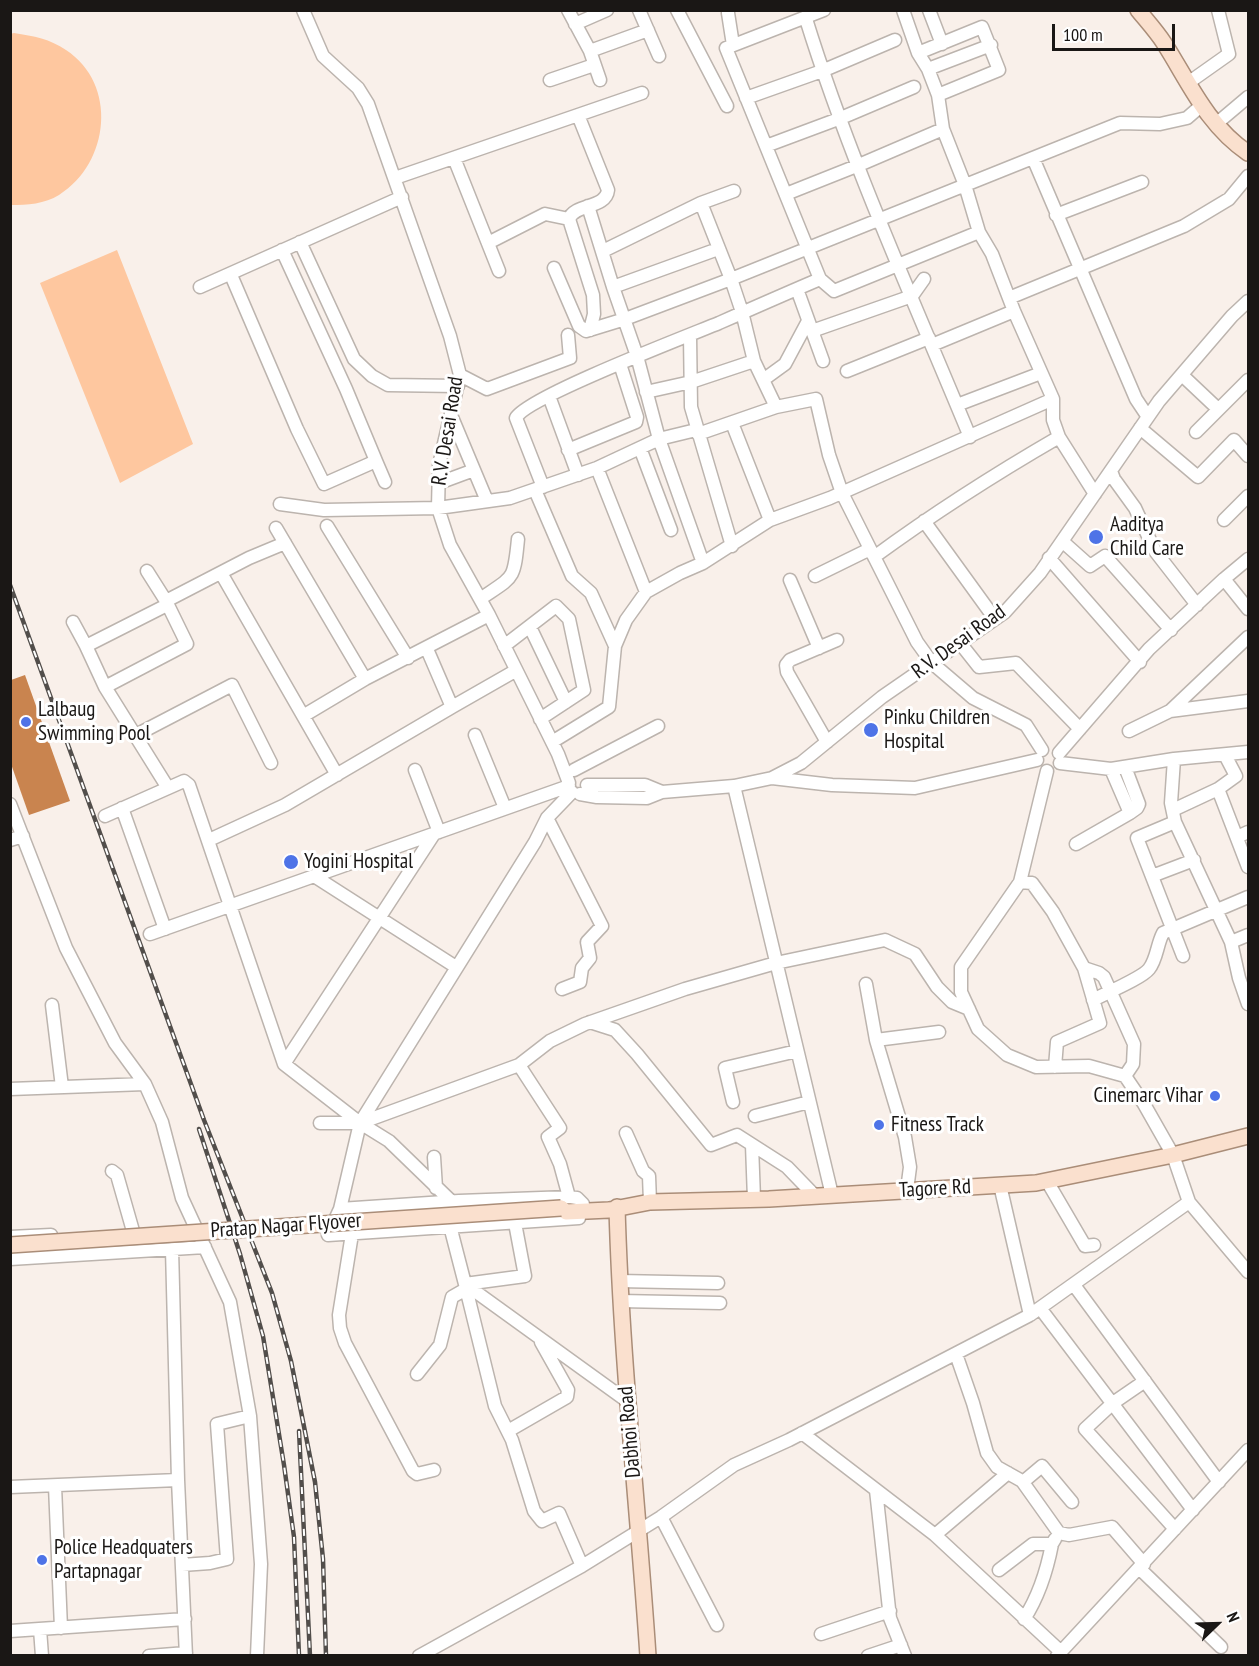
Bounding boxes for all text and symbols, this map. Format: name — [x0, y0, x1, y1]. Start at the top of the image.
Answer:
scale bar — [1055, 12, 1178, 50]
text: 100 m — [1063, 23, 1103, 46]
street label: R.V. Desai Road — [427, 375, 469, 487]
place label: Aaditya Child Care — [1110, 512, 1184, 562]
marker: Aaditya Child Care — [1087, 528, 1105, 546]
street label: R.V. Desai Road — [907, 600, 1011, 684]
place label: Lalbaug Swimming Pool — [38, 697, 150, 747]
place label: Pinku Children Hospital — [884, 705, 990, 755]
marker: Lalbaug Swimming Pool — [19, 715, 33, 729]
marker: Pinku Children Hospital — [862, 721, 880, 739]
place label: Yogini Hospital — [304, 849, 413, 875]
marker: Yogini Hospital — [282, 853, 300, 871]
place label: Cinemarc Vihar — [1094, 1083, 1203, 1109]
marker: Cinemarc Vihar — [1208, 1089, 1222, 1103]
place label: Fitness Track — [891, 1112, 984, 1138]
marker: Fitness Track — [872, 1118, 886, 1132]
street label: Tagore Rd — [898, 1175, 972, 1203]
street label: Pratap Nagar Flyover — [210, 1208, 362, 1244]
street label: Dabhoi Road — [613, 1385, 647, 1479]
place label: Police Headquaters Partapnagar — [54, 1535, 193, 1585]
marker: Police Headquaters Partapnagar — [35, 1553, 49, 1567]
north arrow — [1187, 1594, 1247, 1654]
text: N — [1223, 1609, 1244, 1625]

